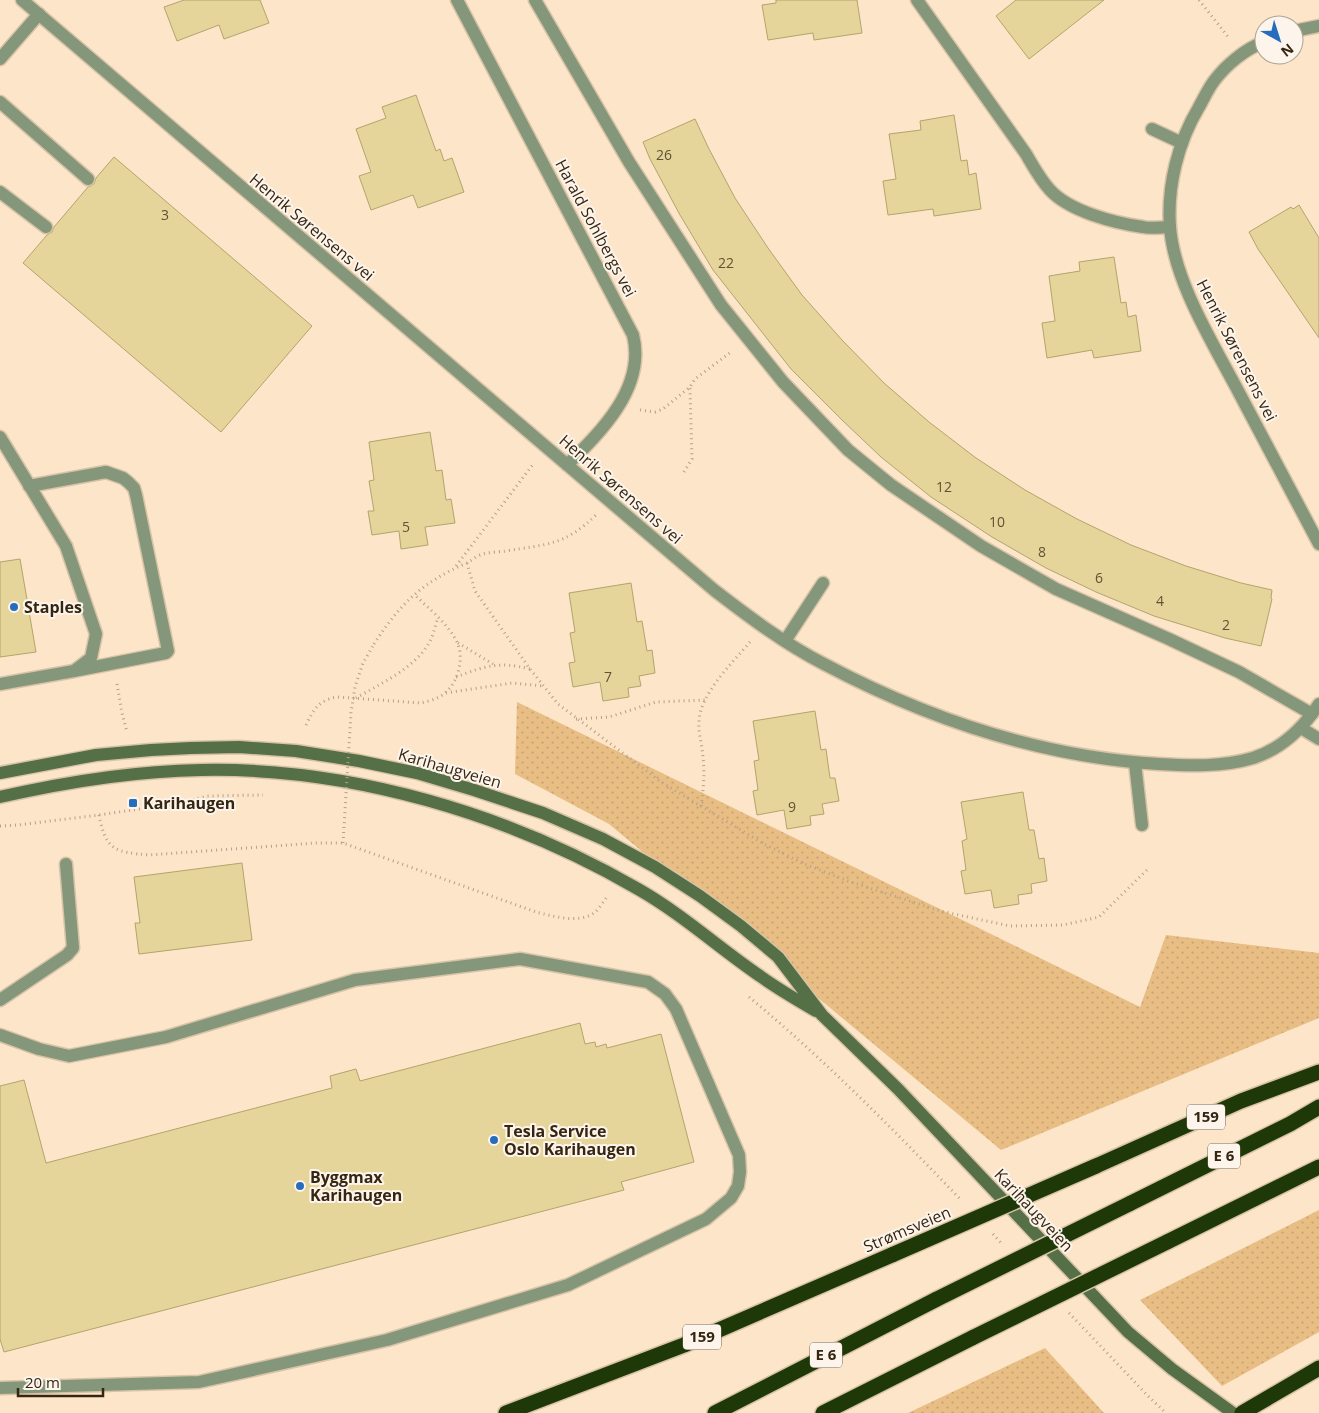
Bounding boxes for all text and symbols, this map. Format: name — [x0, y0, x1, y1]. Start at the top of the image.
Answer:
north arrow — [1254, 15, 1304, 65]
text: N — [1277, 40, 1298, 61]
house number: 26 — [656, 145, 672, 164]
street label: Harald Sohlbergs vei — [550, 155, 642, 301]
street label: Henrik Sørensens vei — [245, 168, 379, 286]
house number: 3 — [161, 205, 169, 224]
house number: 22 — [718, 253, 734, 272]
street label: Henrik Sørensens vei — [1192, 275, 1282, 425]
street label: Henrik Sørensens vei — [555, 429, 687, 549]
house number: 12 — [936, 477, 952, 496]
house number: 10 — [989, 512, 1005, 531]
house number: 5 — [402, 517, 410, 536]
house number: 8 — [1038, 542, 1046, 561]
house number: 6 — [1095, 568, 1103, 587]
house number: 4 — [1156, 591, 1164, 610]
place label: Staples — [24, 596, 82, 618]
marker: Staples — [8, 601, 20, 613]
house number: 2 — [1222, 615, 1230, 634]
house number: 7 — [604, 667, 612, 686]
street label: Karihaugveien — [396, 743, 504, 793]
place label: Karihaugen — [143, 792, 235, 814]
marker: Karihaugen — [127, 797, 139, 809]
house number: 9 — [788, 797, 796, 816]
road number: 159 — [1187, 1104, 1225, 1130]
place label: Tesla Service Oslo Karihaugen — [504, 1120, 636, 1160]
marker: Tesla Service Oslo Karihaugen — [488, 1134, 500, 1146]
road number: E 6 — [1208, 1144, 1240, 1168]
street label: Karihaugveien — [990, 1164, 1078, 1256]
place label: Byggmax Karihaugen — [310, 1166, 402, 1206]
marker: Byggmax Karihaugen — [294, 1180, 306, 1192]
street label: Strømsveien — [860, 1201, 954, 1257]
road number: 159 — [683, 1324, 721, 1350]
road number: E 6 — [810, 1342, 842, 1368]
scale bar — [18, 1366, 102, 1398]
text: 20 m — [25, 1372, 60, 1392]

